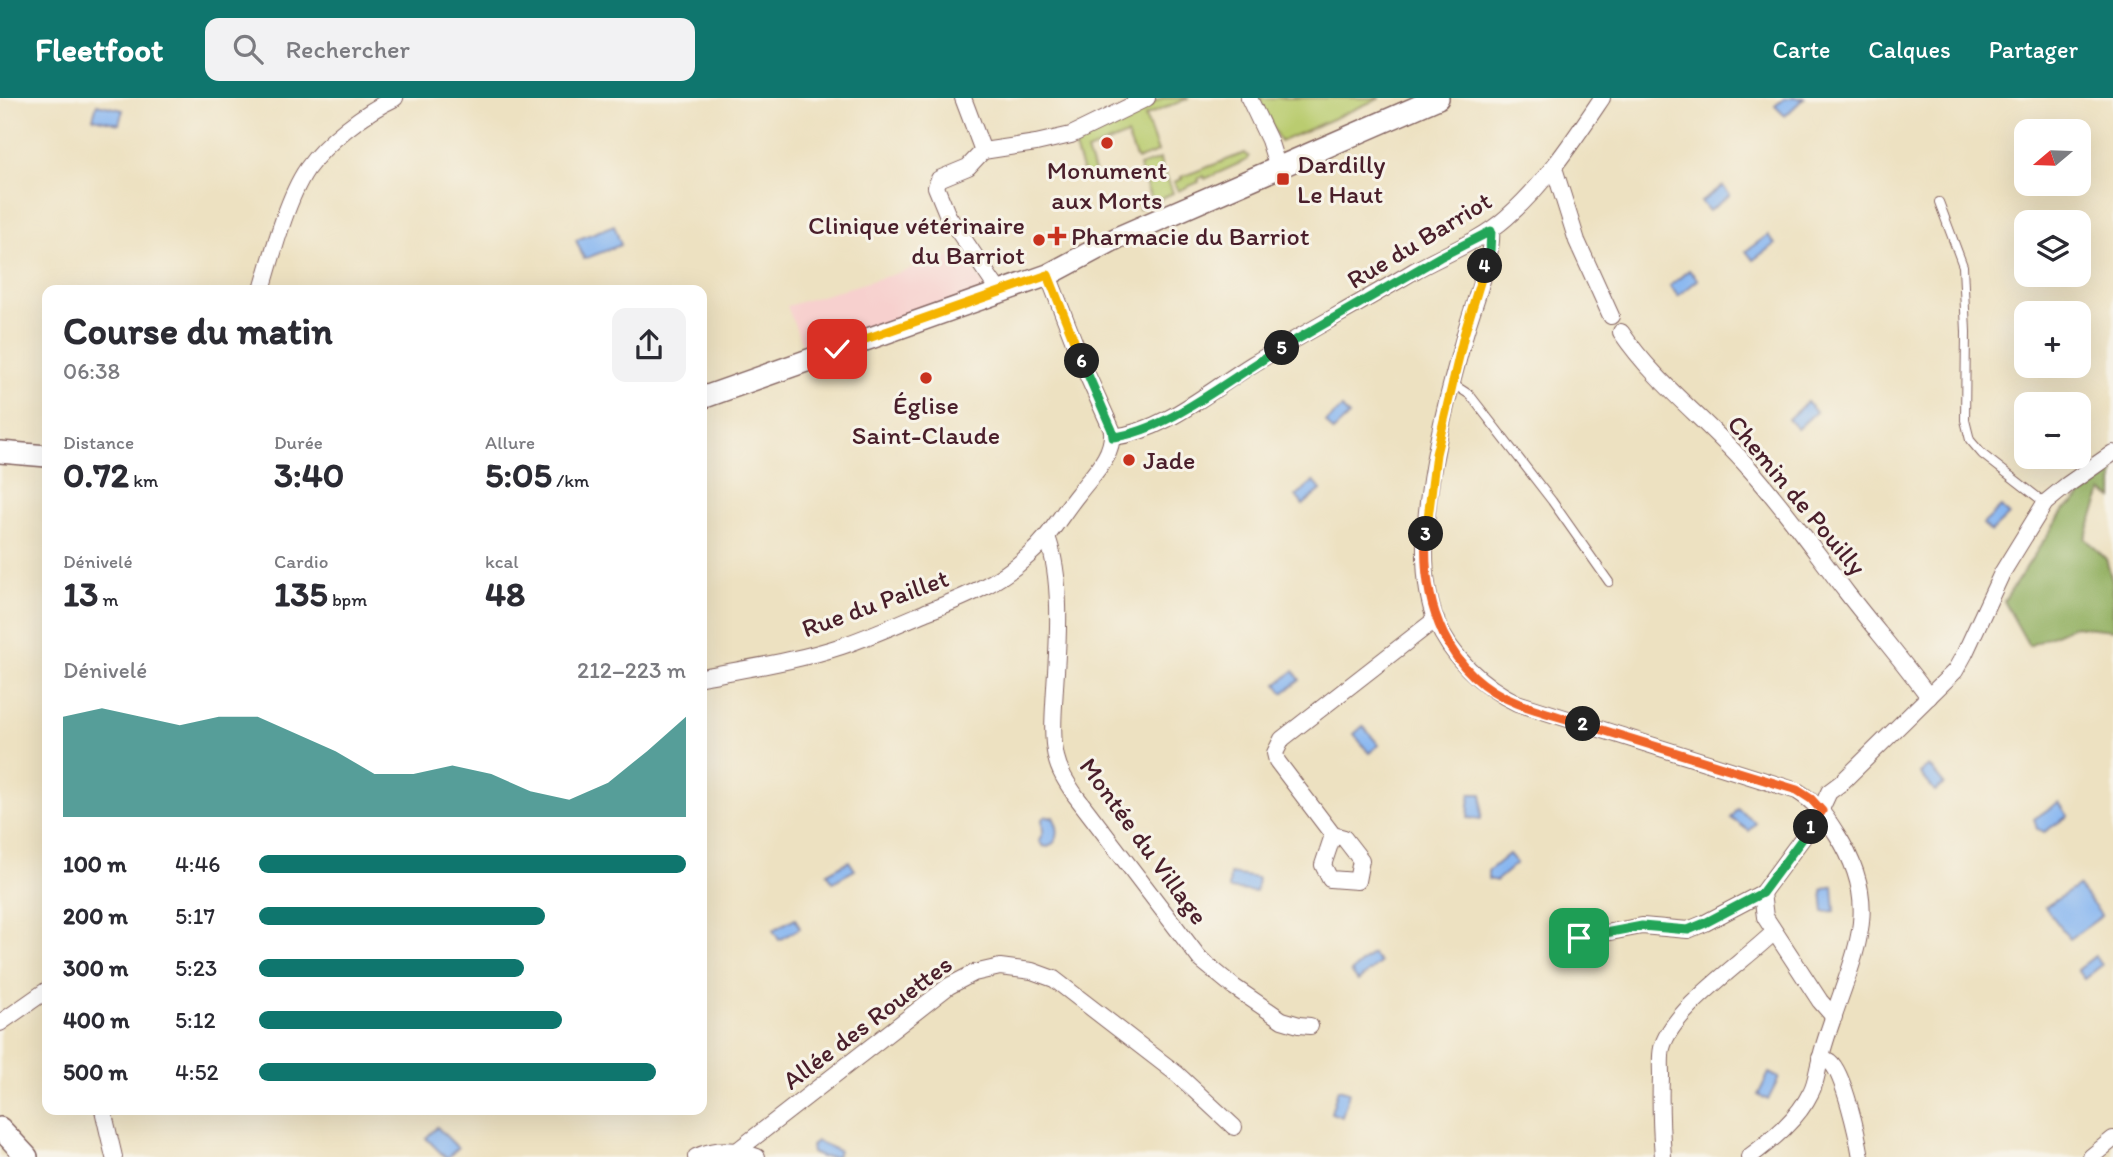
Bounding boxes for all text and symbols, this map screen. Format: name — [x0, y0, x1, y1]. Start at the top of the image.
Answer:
search box — [205, 18, 695, 81]
text: Fleetfoot — [35, 30, 163, 69]
icon: search — [229, 30, 267, 68]
text: Rechercher — [285, 33, 410, 65]
text: Carte — [1773, 35, 1830, 64]
text: Calques — [1868, 35, 1951, 64]
text: Partager — [1989, 35, 2078, 64]
north arrow — [2014, 119, 2091, 196]
map controls — [2014, 119, 2091, 469]
marker: Monument aux Morts — [1099, 135, 1115, 151]
place label: Dardilly Le Haut — [1297, 148, 1386, 210]
place label: Monument aux Morts — [1047, 154, 1168, 216]
marker: Dardilly Le Haut — [1275, 171, 1291, 187]
street label: Rue du Barriot — [1341, 184, 1497, 296]
place label: Clinique vétérinaire du Barriot — [808, 209, 1025, 271]
button: layers — [2014, 210, 2091, 287]
place label: Pharmacie du Barriot — [1071, 220, 1310, 252]
marker: Pharmacie du Barriot — [1049, 228, 1065, 244]
marker: Clinique vétérinaire du Barriot — [1031, 232, 1047, 248]
pin: 4 — [1468, 248, 1502, 284]
text: 4 — [1479, 254, 1490, 277]
button: + — [2014, 301, 2091, 378]
text: Course du matin — [63, 308, 333, 354]
button: share — [612, 308, 686, 382]
pin — [807, 319, 867, 379]
icon: check — [818, 330, 856, 368]
pin: 5 — [1264, 330, 1300, 366]
text: 5 — [1277, 336, 1286, 359]
pin: 6 — [1064, 344, 1100, 378]
text: 6 — [1076, 349, 1087, 372]
text: 06:38 — [63, 357, 120, 385]
marker: Église Saint-Claude — [918, 370, 934, 386]
place label: Église Saint-Claude — [852, 389, 1000, 451]
button: − — [2014, 392, 2091, 469]
street label: Chemin de Pouilly — [1721, 408, 1873, 582]
text: Distance — [63, 431, 134, 454]
text: Durée — [274, 431, 323, 454]
text: Allure — [485, 431, 535, 454]
place label: Jade — [1143, 444, 1195, 476]
marker: Jade — [1121, 452, 1137, 468]
text: 0.72 — [63, 454, 129, 496]
text: 3:40 — [274, 454, 344, 496]
text: 5:05 — [485, 454, 552, 496]
text: km — [129, 469, 158, 492]
text: /km — [552, 469, 589, 492]
pin: 3 — [1408, 516, 1444, 551]
text: 3 — [1420, 522, 1431, 545]
text: Dénivelé — [63, 550, 133, 573]
text: Cardio — [274, 550, 328, 573]
text: kcal — [485, 550, 519, 573]
street label: Rue du Paillet — [797, 562, 953, 644]
text: 13 — [63, 573, 98, 615]
text: 135 — [274, 573, 328, 615]
text: 48 — [485, 573, 525, 615]
text: m — [98, 588, 119, 611]
text: bpm — [328, 588, 367, 611]
text: Dénivelé — [63, 656, 147, 684]
text: 212–223 m — [577, 656, 686, 684]
pin: 2 — [1566, 706, 1600, 742]
text: 2 — [1578, 712, 1588, 735]
street label: Montée du Village — [1073, 751, 1215, 931]
pin: 1 — [1794, 810, 1828, 844]
text: 1 — [1806, 815, 1815, 838]
text: 100 m — [63, 850, 127, 878]
text: 4:46 — [175, 850, 220, 878]
text: 200 m — [63, 902, 128, 930]
text: 5:17 — [175, 902, 215, 930]
pin — [1549, 908, 1609, 968]
icon: arrive — [1560, 919, 1598, 957]
street label: Allée des Rouettes — [776, 948, 958, 1096]
text: 300 m — [63, 954, 128, 982]
text: 5:23 — [175, 954, 217, 982]
text: 400 m — [63, 1006, 130, 1034]
text: 5:12 — [175, 1006, 215, 1034]
text: 500 m — [63, 1058, 128, 1086]
text: 4:52 — [175, 1058, 219, 1086]

